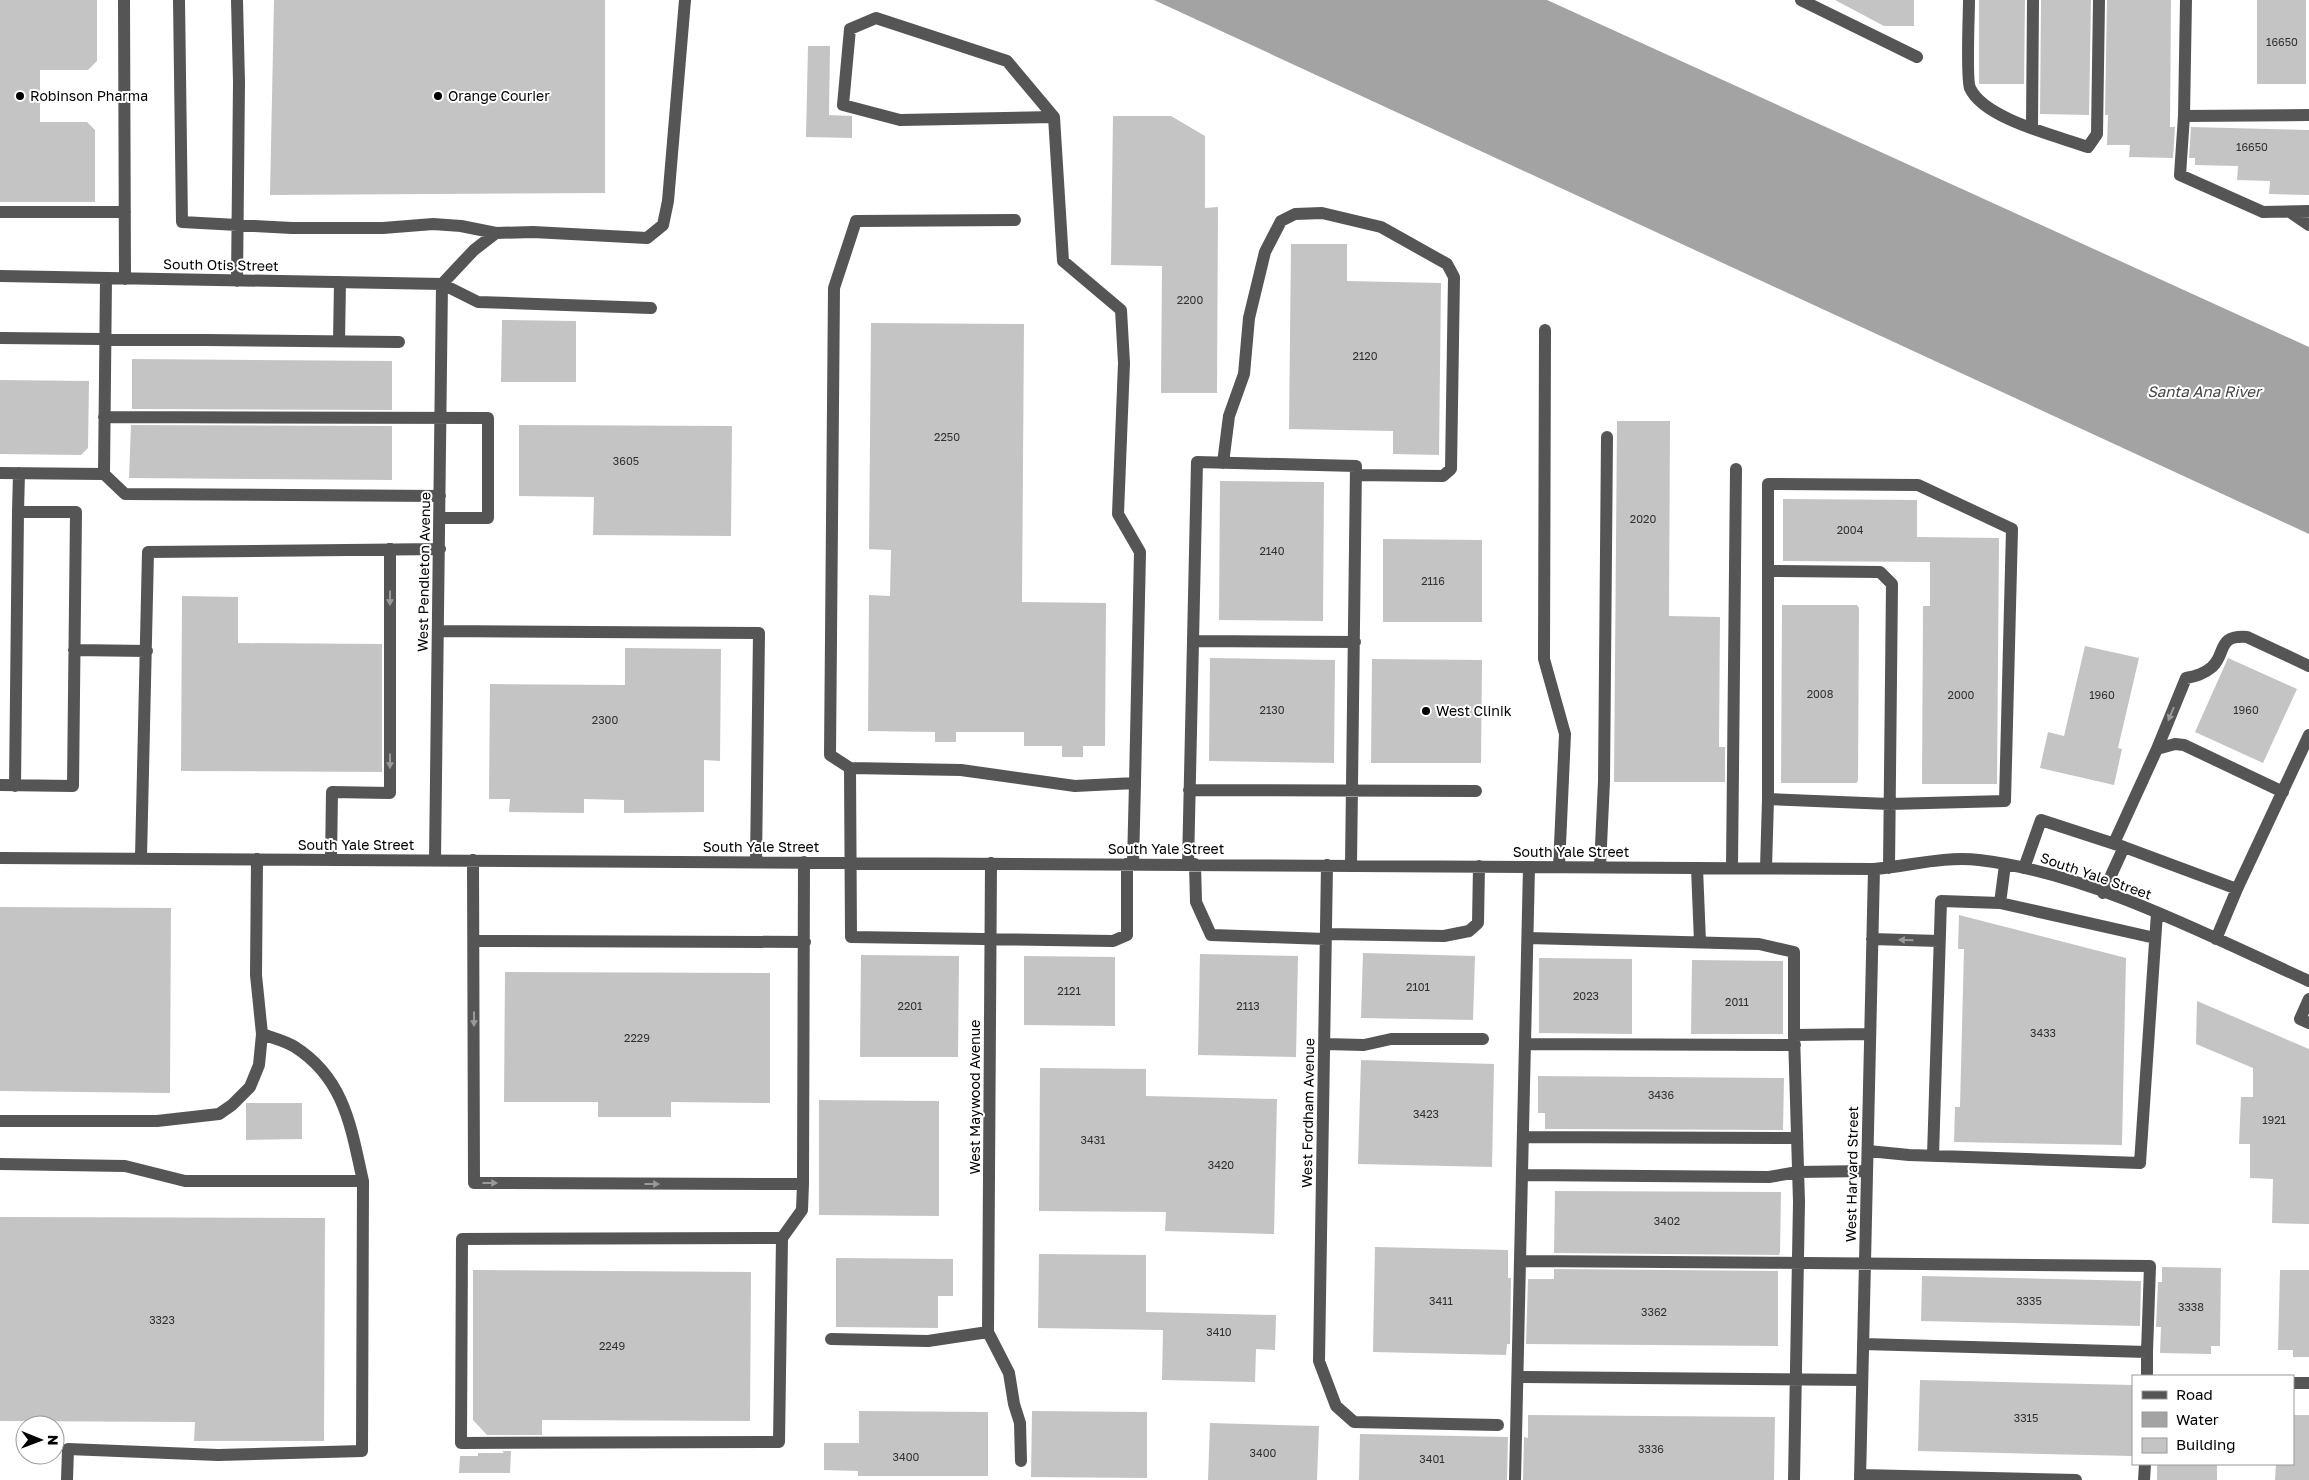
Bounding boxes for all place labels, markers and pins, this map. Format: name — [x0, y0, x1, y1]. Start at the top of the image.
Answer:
place label: Robinson Pharma — [30, 87, 148, 104]
place label: Orange Courier — [448, 87, 550, 104]
marker: Robinson Pharma — [14, 90, 26, 102]
marker: Orange Courier — [432, 90, 444, 102]
place label: West Clinik — [1436, 702, 1512, 719]
marker: West Clinik — [1420, 705, 1432, 717]

